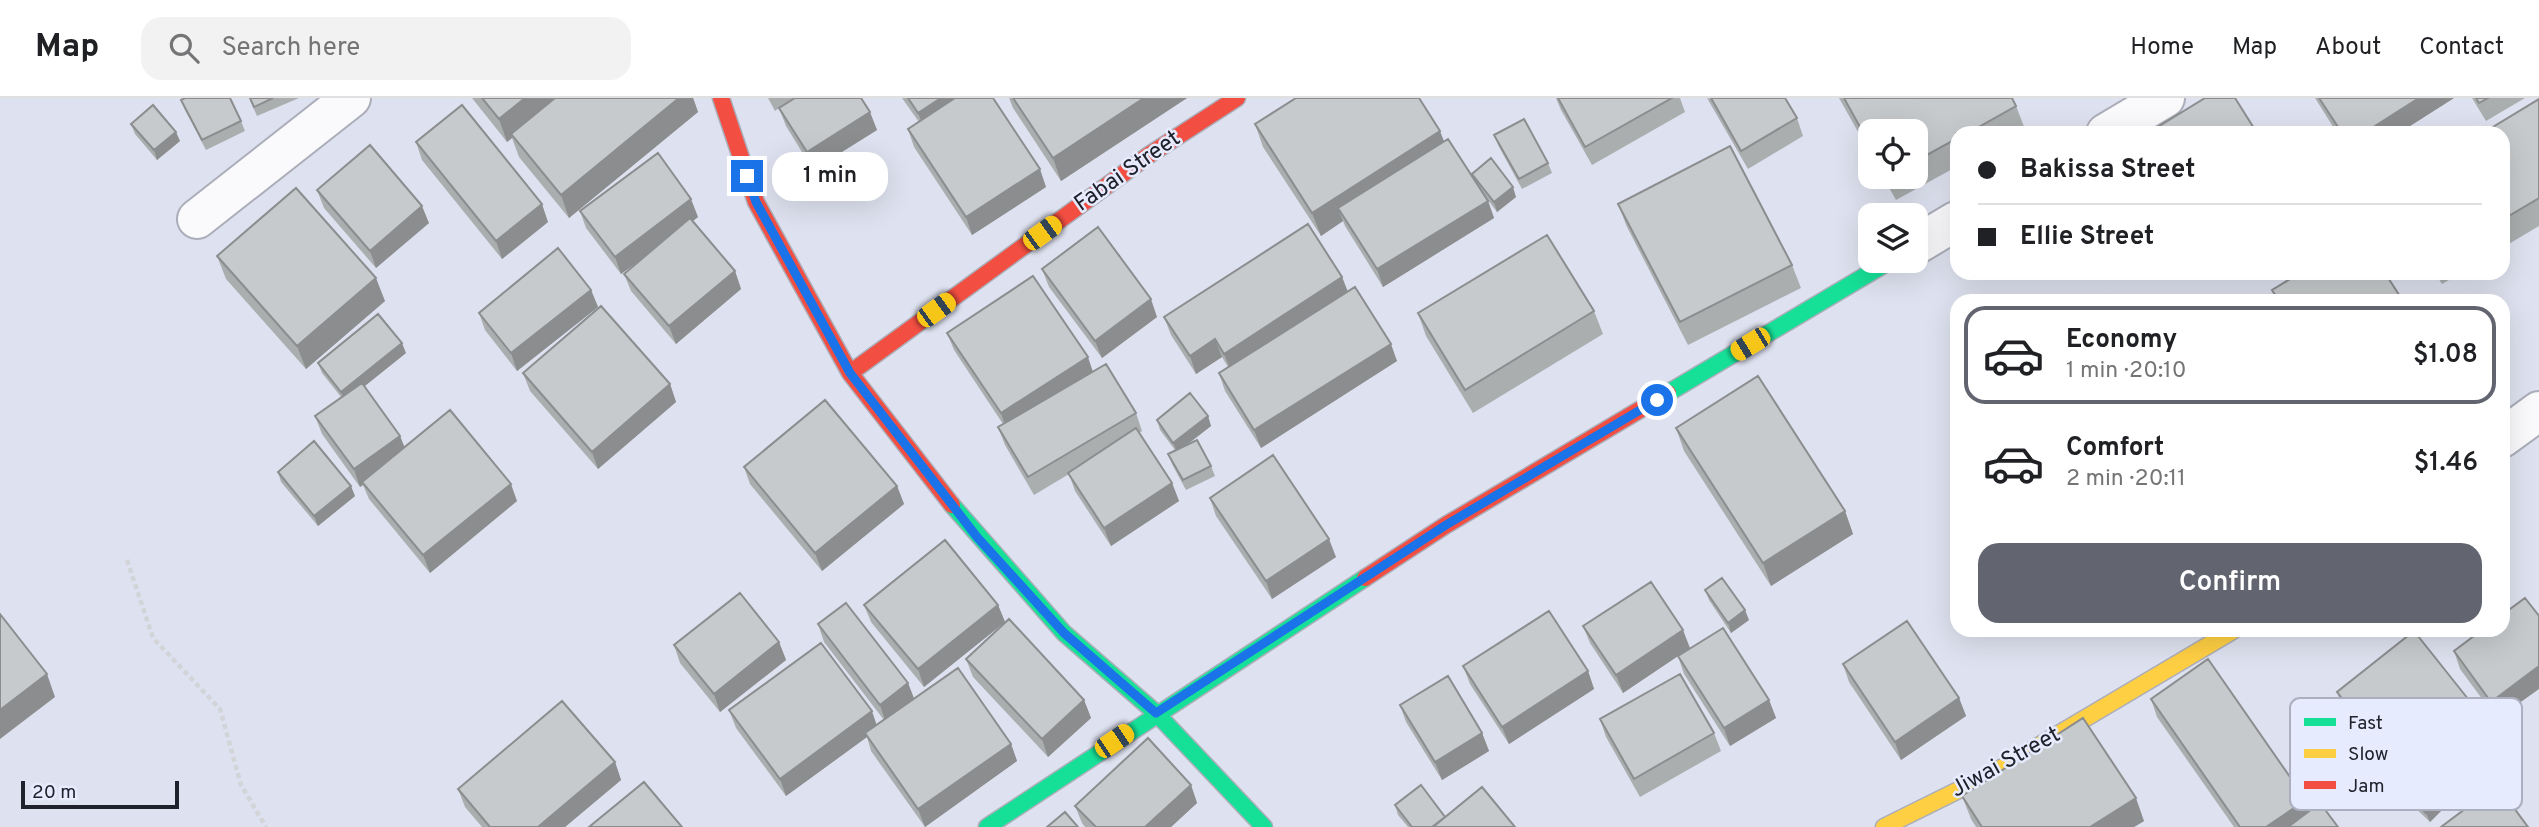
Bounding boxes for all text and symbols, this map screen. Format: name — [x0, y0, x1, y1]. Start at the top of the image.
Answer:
search box — [141, 17, 631, 80]
text: Map — [35, 27, 99, 69]
icon: search — [165, 29, 203, 67]
text: Search here — [221, 32, 360, 65]
text: Home — [2130, 33, 2194, 63]
text: Map — [2232, 33, 2277, 63]
text: About — [2315, 33, 2381, 63]
text: Contact — [2419, 33, 2504, 63]
map controls — [1858, 119, 1928, 273]
button: locate — [1858, 119, 1928, 189]
street label: Fabai Street — [1069, 125, 1187, 219]
callout: 1 min — [772, 152, 887, 200]
text: Bakissa Street — [2020, 154, 2195, 187]
route end — [731, 160, 763, 192]
text: 1 min — [803, 162, 857, 191]
button: layers — [1858, 203, 1928, 273]
car — [1019, 212, 1066, 254]
text: Ellie Street — [2020, 221, 2154, 254]
car — [913, 289, 960, 331]
car — [1727, 324, 1774, 364]
icon: car — [1982, 324, 2045, 387]
text: Economy — [2066, 324, 2177, 357]
text: $1.08 — [2413, 339, 2478, 372]
text: 1 min · 20:10 — [2066, 357, 2186, 386]
route start — [1641, 384, 1673, 416]
icon: car — [1982, 432, 2045, 495]
text: Comfort — [2066, 432, 2164, 465]
text: $1.46 — [2414, 447, 2478, 480]
text: 2 min · 20:11 — [2066, 465, 2186, 494]
button: Confirm — [1978, 543, 2482, 623]
legend — [2290, 698, 2522, 810]
text: Fast — [2348, 712, 2383, 736]
car — [1091, 721, 1138, 761]
street label: Jiwai Street — [1946, 721, 2066, 805]
text: Slow — [2348, 743, 2388, 767]
text: Jam — [2348, 775, 2385, 799]
scale bar — [21, 778, 178, 810]
text: 20 m — [32, 781, 76, 805]

